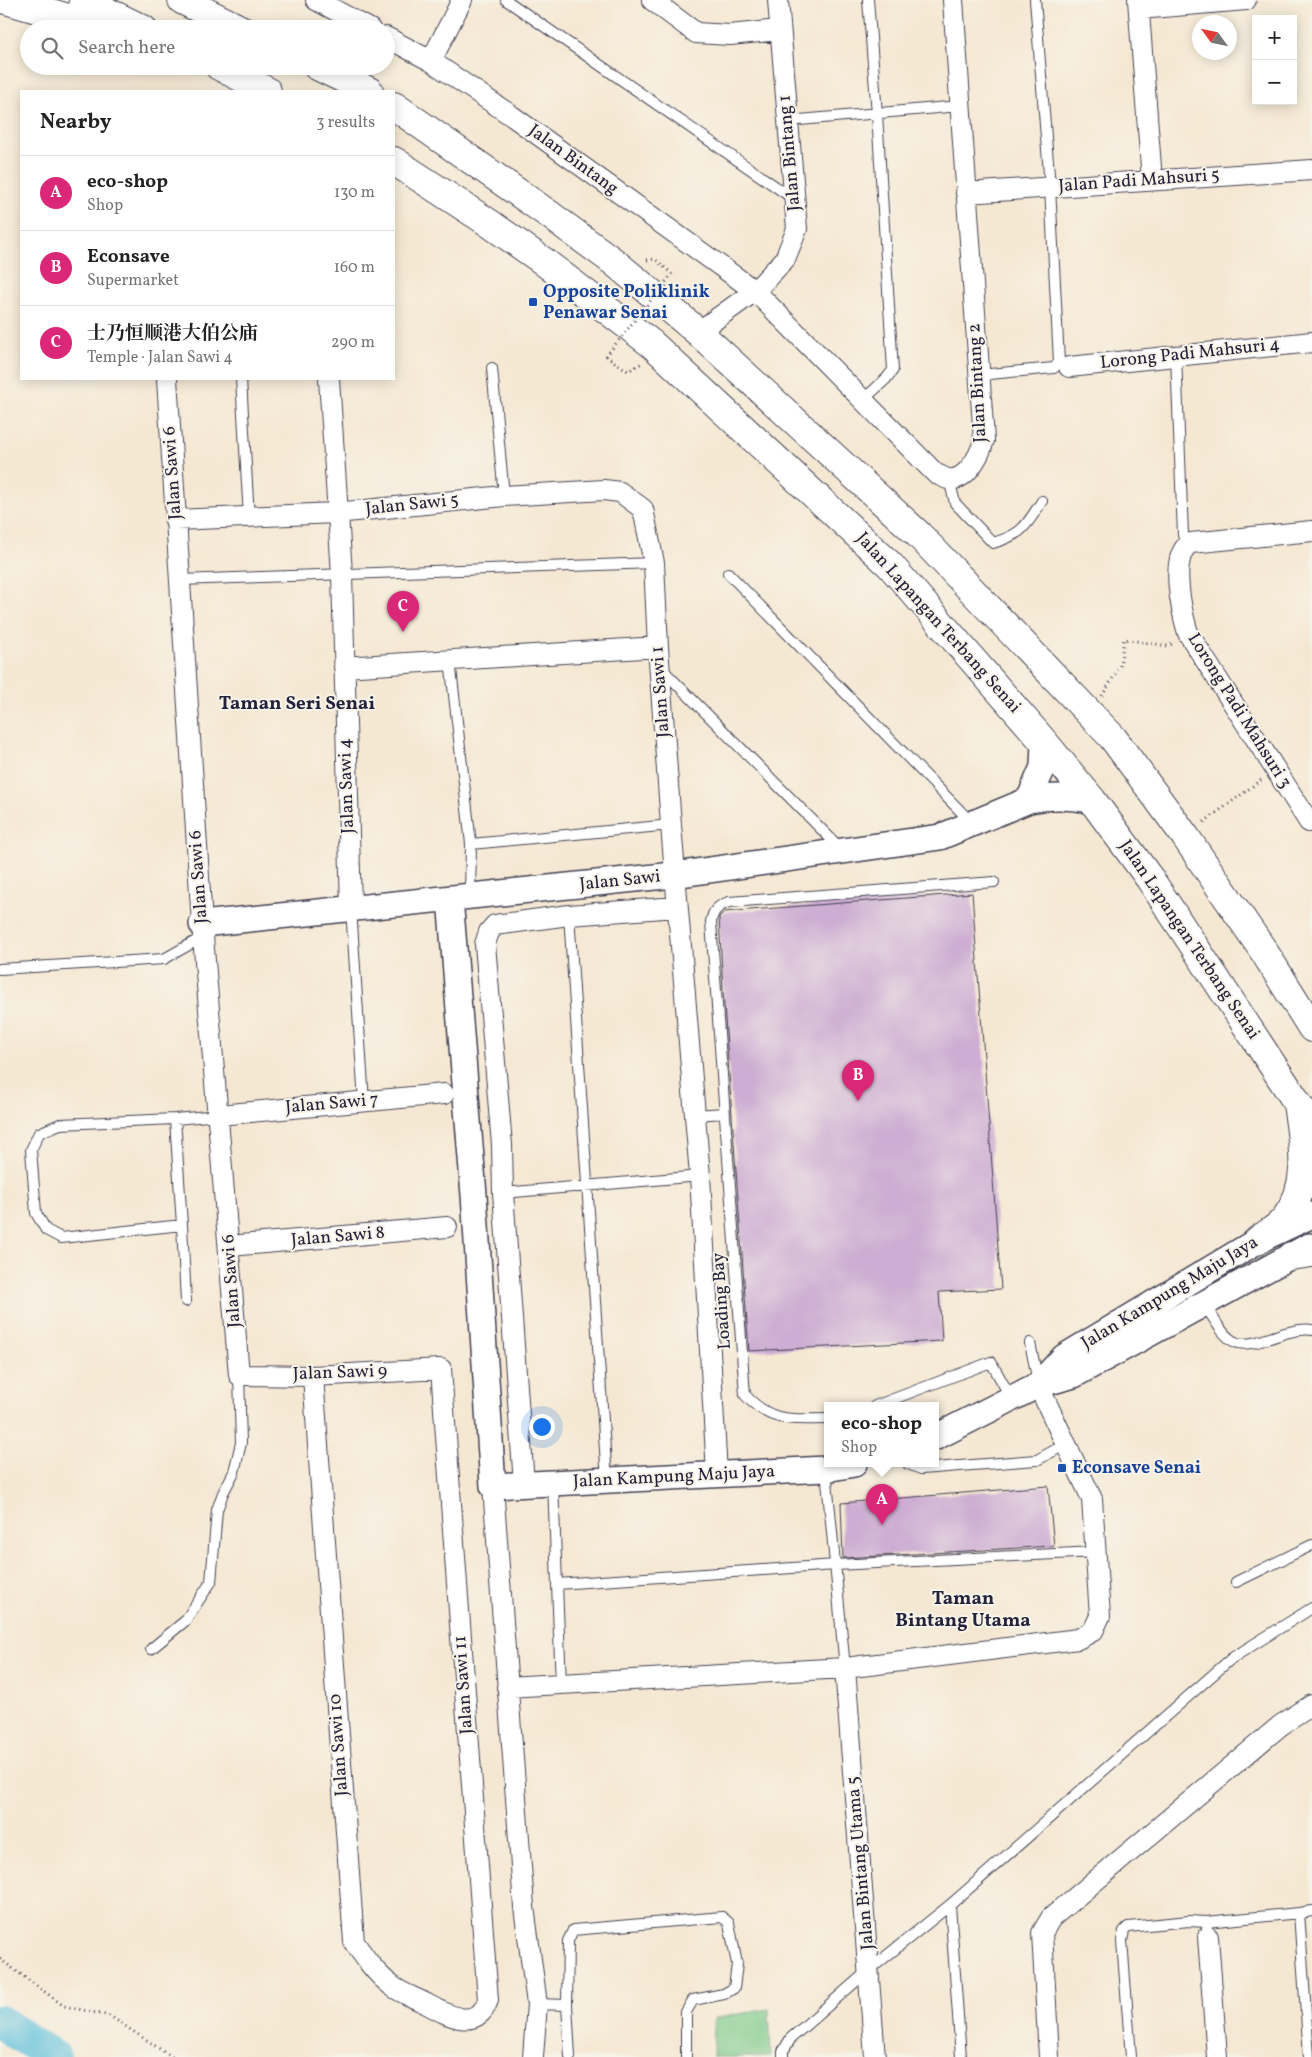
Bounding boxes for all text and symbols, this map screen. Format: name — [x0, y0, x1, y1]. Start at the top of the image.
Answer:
north arrow — [1192, 15, 1237, 60]
map controls — [1252, 15, 1297, 105]
button: + — [1252, 15, 1297, 60]
search box — [20, 20, 395, 75]
icon: search — [38, 34, 66, 62]
text: Search here — [78, 35, 175, 61]
button: − — [1252, 60, 1297, 105]
street label: Jalan Bintang 1 — [772, 94, 808, 212]
text: Nearby — [40, 108, 111, 137]
text: 3 results — [316, 112, 375, 134]
street label: Jalan Bintang — [523, 119, 623, 201]
street label: Jalan Padi Mahsuri 5 — [1057, 163, 1221, 199]
text: eco-shop — [87, 169, 168, 195]
text: A — [50, 182, 62, 204]
text: 130 m — [334, 182, 375, 204]
text: Shop — [87, 195, 123, 217]
text: Econsave — [87, 244, 170, 270]
text: B — [51, 257, 61, 279]
text: 160 m — [334, 257, 375, 279]
text: Supermarket — [87, 270, 179, 292]
place label: Opposite Poliklinik Penawar Senai — [543, 280, 710, 326]
marker: Opposite Poliklinik Penawar Senai — [527, 296, 539, 308]
text: 士乃恒顺港大伯公庙 — [87, 321, 258, 347]
street label: Jalan Bintang 2 — [962, 323, 994, 443]
text: C — [51, 332, 61, 354]
text: 290 m — [331, 332, 375, 354]
street label: Lorong Padi Mahsuri 4 — [1099, 332, 1281, 376]
text: Temple · Jalan Sawi 4 — [87, 347, 233, 369]
street label: Jalan Sawi 6 — [157, 425, 189, 521]
street label: Jalan Sawi 5 — [364, 488, 460, 522]
street label: Jalan Lapangan Terbang Senai — [850, 527, 1026, 719]
pin: C — [387, 591, 419, 632]
street label: Lorong Padi Mahsuri 3 — [1181, 628, 1297, 794]
street label: Jalan Sawi 1 — [645, 645, 677, 739]
district label: Taman Seri Senai — [219, 691, 375, 717]
street label: Jalan Sawi 4 — [333, 738, 361, 834]
street label: Jalan Sawi 6 — [183, 829, 215, 925]
street label: Jalan Lapangan Terbang Senai — [1113, 835, 1265, 1045]
street label: Jalan Sawi — [578, 864, 662, 898]
pin: B — [842, 1060, 874, 1101]
street label: Jalan Sawi 7 — [284, 1087, 380, 1121]
street label: Jalan Sawi 8 — [290, 1220, 386, 1254]
street label: Jalan Kampung Maju Jaya — [1077, 1230, 1263, 1356]
street label: Jalan Sawi 6 — [216, 1233, 248, 1329]
street label: Loading Bay — [706, 1251, 738, 1350]
street label: Jalan Sawi 9 — [292, 1359, 388, 1387]
popup — [824, 1402, 939, 1467]
text: eco-shop — [841, 1411, 922, 1437]
your location — [529, 1414, 555, 1440]
text: Shop — [841, 1437, 877, 1459]
place label: Econsave Senai — [1072, 1456, 1201, 1481]
street label: Jalan Kampung Maju Jaya — [572, 1459, 776, 1495]
marker: Econsave Senai — [1056, 1462, 1068, 1474]
pin: A — [866, 1484, 898, 1525]
district label: Taman Bintang Utama — [895, 1586, 1031, 1634]
street label: Jalan Sawi 11 — [448, 1635, 480, 1735]
street label: Jalan Sawi 10 — [323, 1693, 355, 1797]
street label: Jalan Bintang Utama 5 — [841, 1775, 881, 1951]

